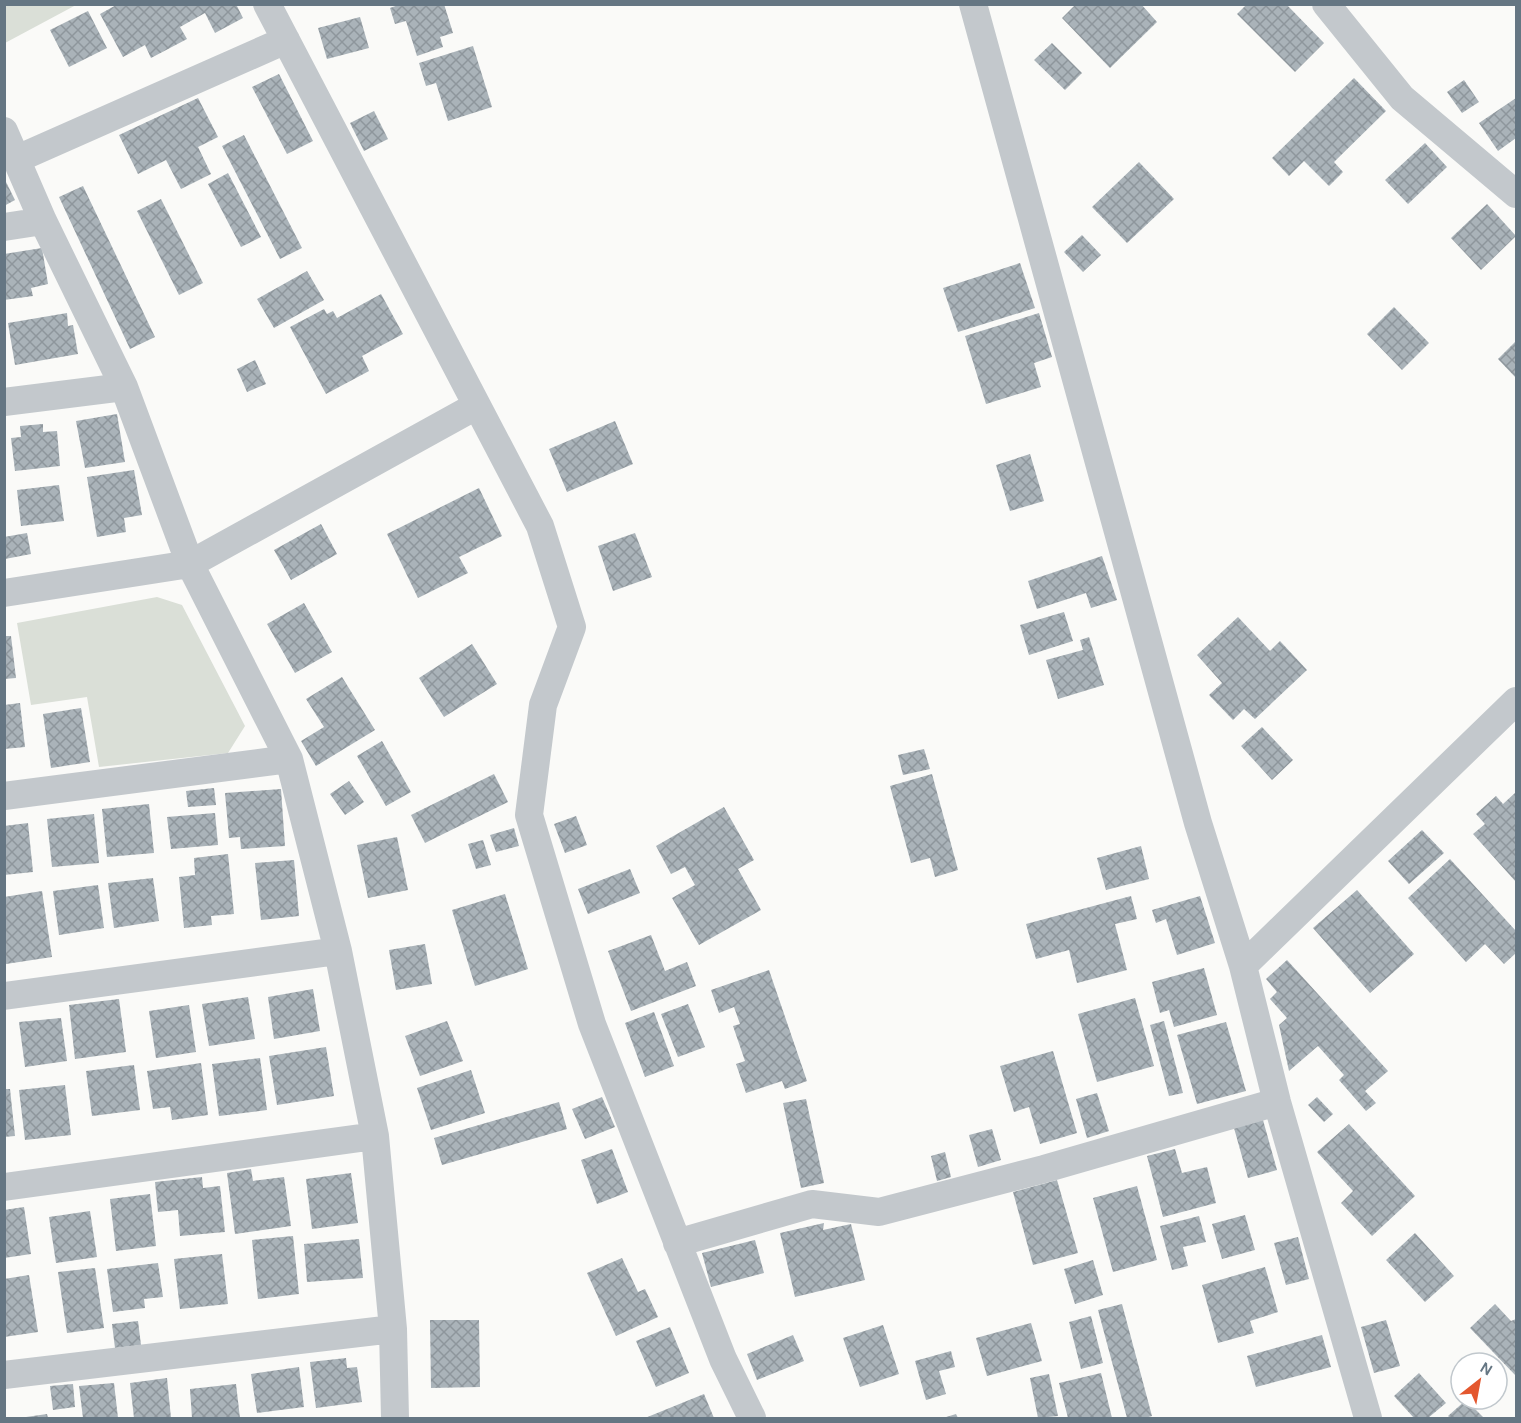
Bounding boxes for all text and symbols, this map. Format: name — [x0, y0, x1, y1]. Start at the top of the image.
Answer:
north arrow — [1449, 1351, 1509, 1411]
text: N — [1477, 1357, 1496, 1380]

